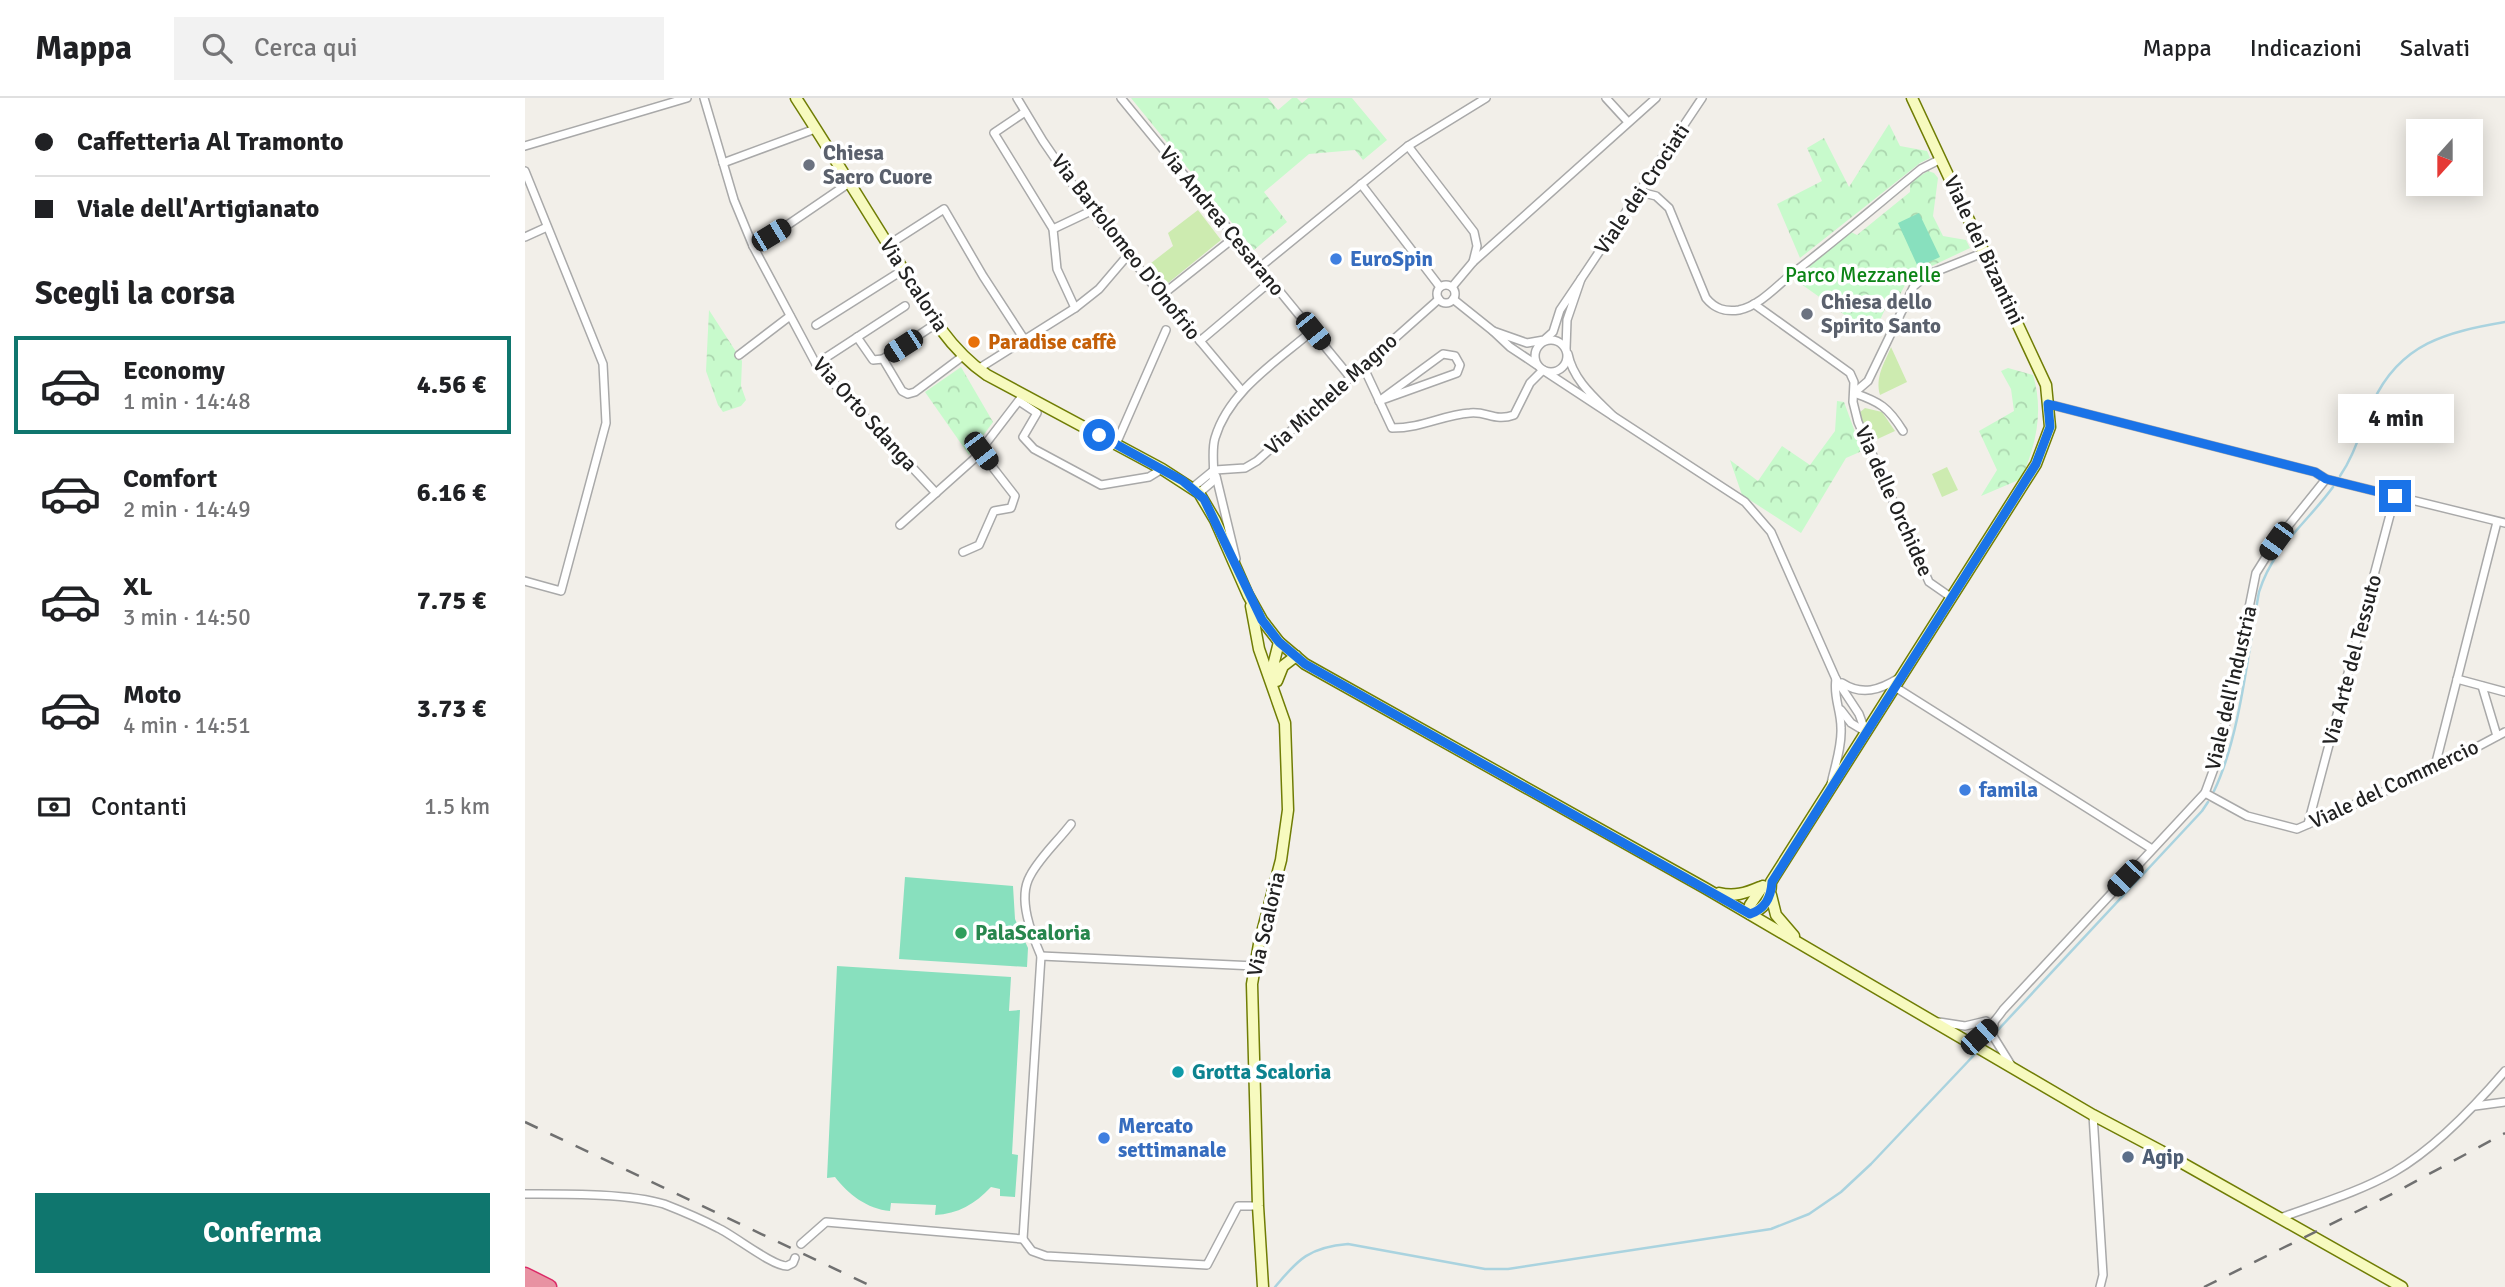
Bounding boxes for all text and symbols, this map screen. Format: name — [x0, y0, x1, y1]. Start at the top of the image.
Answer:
search box — [174, 17, 664, 80]
text: Mappa — [35, 28, 132, 69]
icon: search — [198, 29, 236, 67]
text: Cerca qui — [254, 32, 358, 64]
text: Mappa — [2143, 33, 2212, 63]
text: Indicazioni — [2250, 33, 2362, 63]
text: Salvati — [2400, 33, 2470, 63]
street label: Viale dei Crociati — [1589, 119, 1695, 259]
north arrow — [2406, 119, 2483, 196]
map controls — [2406, 119, 2483, 196]
text: Caffetteria Al Tramonto — [77, 126, 344, 158]
place label: Chiesa Sacro Cuore — [823, 140, 933, 190]
street label: Via Andrea Cesarano — [1154, 141, 1290, 301]
street label: Via Bartolomeo D'Onofrio — [1045, 149, 1207, 345]
marker: Chiesa Sacro Cuore — [801, 157, 817, 173]
street label: Viale dei Bizantini — [1938, 171, 2030, 329]
text: Viale dell'Artigianato — [77, 193, 319, 225]
car — [748, 215, 795, 255]
street label: Via Scaloria — [874, 233, 954, 337]
place label: EuroSpin — [1350, 246, 1433, 272]
marker: EuroSpin — [1328, 251, 1344, 267]
park label: Parco Mezzanelle — [1785, 262, 1941, 288]
text: Scegli la corsa — [35, 274, 236, 313]
place label: Chiesa dello Spirito Santo — [1821, 289, 1941, 339]
marker: Chiesa dello Spirito Santo — [1799, 306, 1815, 322]
car — [1292, 308, 1335, 354]
car — [880, 326, 927, 366]
street label: Via Michele Magno — [1259, 328, 1403, 460]
place label: Paradise caffè — [988, 329, 1117, 355]
marker: Paradise caffè — [966, 334, 982, 350]
street label: Via Orto Sdanga — [807, 352, 923, 476]
icon: car — [39, 354, 102, 417]
text: Economy — [123, 355, 225, 387]
text: 4.56 € — [417, 369, 486, 401]
text: 1 min · 14:48 — [123, 387, 251, 416]
callout: 4 min — [2337, 394, 2453, 444]
text: 4 min — [2368, 404, 2424, 433]
route start — [1083, 419, 1115, 451]
street label: Via delle Orchidee — [1849, 422, 1939, 580]
car — [960, 428, 1003, 474]
icon: car — [39, 462, 102, 525]
text: Comfort — [123, 463, 217, 495]
text: 6.16 € — [417, 477, 486, 509]
route end — [2379, 480, 2411, 512]
text: 2 min · 14:49 — [123, 495, 251, 524]
car — [2256, 518, 2297, 564]
icon: car — [39, 570, 102, 633]
text: XL — [123, 571, 153, 603]
street label: Via Arte del Tessuto — [2317, 572, 2387, 748]
text: 7.75 € — [417, 585, 486, 617]
text: 3 min · 14:50 — [123, 603, 251, 632]
street label: Viale dell'Industria — [2199, 603, 2263, 773]
icon: car — [39, 678, 102, 741]
text: Moto — [123, 679, 181, 711]
text: 3.73 € — [417, 693, 486, 725]
text: 4 min · 14:51 — [123, 711, 251, 740]
street label: Viale del Commercio — [2305, 733, 2483, 835]
place label: famila — [1978, 777, 2038, 803]
marker: famila — [1957, 782, 1973, 798]
icon: cash — [35, 788, 73, 826]
text: Contanti — [91, 791, 187, 823]
text: 1.5 km — [424, 792, 490, 821]
car — [2103, 856, 2148, 900]
street label: Via Scaloria — [1241, 869, 1291, 979]
place label: PalaScaloria — [975, 920, 1091, 946]
marker: PalaScaloria — [953, 925, 969, 941]
car — [1957, 1015, 2002, 1059]
place label: Grotta Scaloria — [1192, 1059, 1332, 1085]
marker: Grotta Scaloria — [1170, 1064, 1186, 1080]
place label: Mercato settimanale — [1118, 1113, 1227, 1163]
marker: Mercato settimanale — [1096, 1130, 1112, 1146]
place label: Agip — [2142, 1144, 2184, 1170]
marker: Agip — [2120, 1149, 2136, 1165]
button: Conferma — [35, 1193, 490, 1273]

